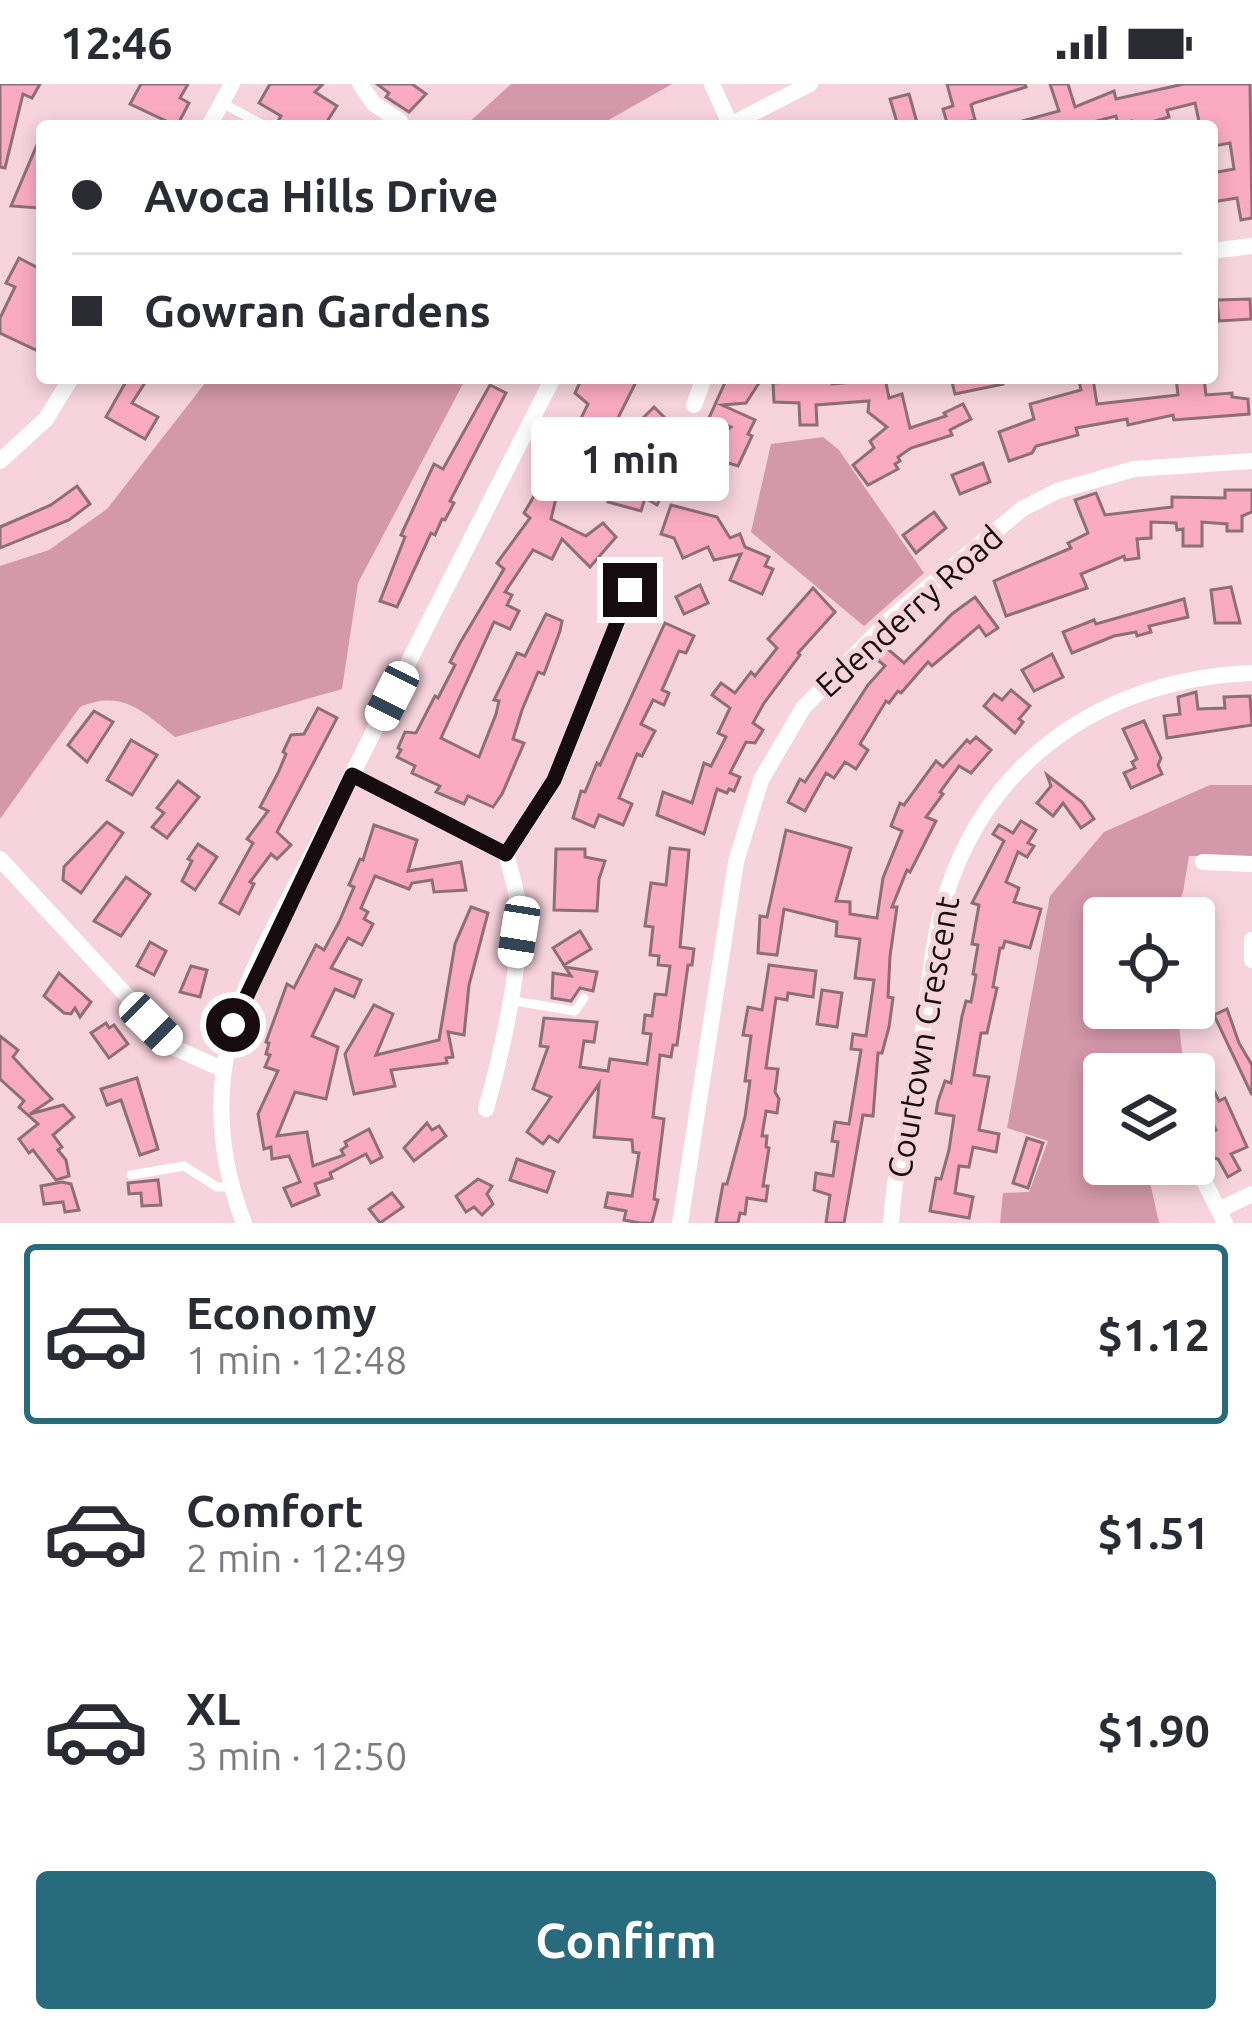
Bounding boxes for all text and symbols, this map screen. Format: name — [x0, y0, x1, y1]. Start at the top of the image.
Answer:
text: 12:46 — [60, 17, 173, 68]
text: Avoca Hills Drive — [144, 170, 498, 221]
text: Gowran Gardens — [144, 285, 491, 336]
callout: 1 min — [531, 416, 729, 500]
text: 1 min — [581, 437, 679, 480]
street label: Edenderry Road — [808, 517, 1009, 704]
route end — [603, 563, 657, 617]
car — [360, 656, 424, 736]
street label: Courtown Crescent — [879, 893, 966, 1181]
car — [496, 894, 542, 970]
map controls — [1083, 897, 1215, 1185]
button: locate — [1083, 897, 1215, 1029]
car — [113, 986, 189, 1062]
route start — [206, 998, 260, 1052]
button: layers — [1083, 1053, 1215, 1185]
icon: car — [42, 1280, 150, 1388]
text: Economy — [186, 1287, 377, 1338]
text: $1.12 — [1097, 1309, 1210, 1360]
text: 1 min · 12:48 — [186, 1338, 407, 1381]
icon: car — [42, 1478, 150, 1586]
text: Comfort — [186, 1485, 363, 1536]
text: $1.51 — [1097, 1507, 1210, 1558]
text: 2 min · 12:49 — [186, 1536, 407, 1579]
icon: car — [42, 1676, 150, 1784]
text: XL — [186, 1683, 240, 1734]
text: $1.90 — [1097, 1705, 1210, 1756]
text: 3 min · 12:50 — [186, 1734, 407, 1777]
button: Confirm — [36, 1871, 1216, 2009]

